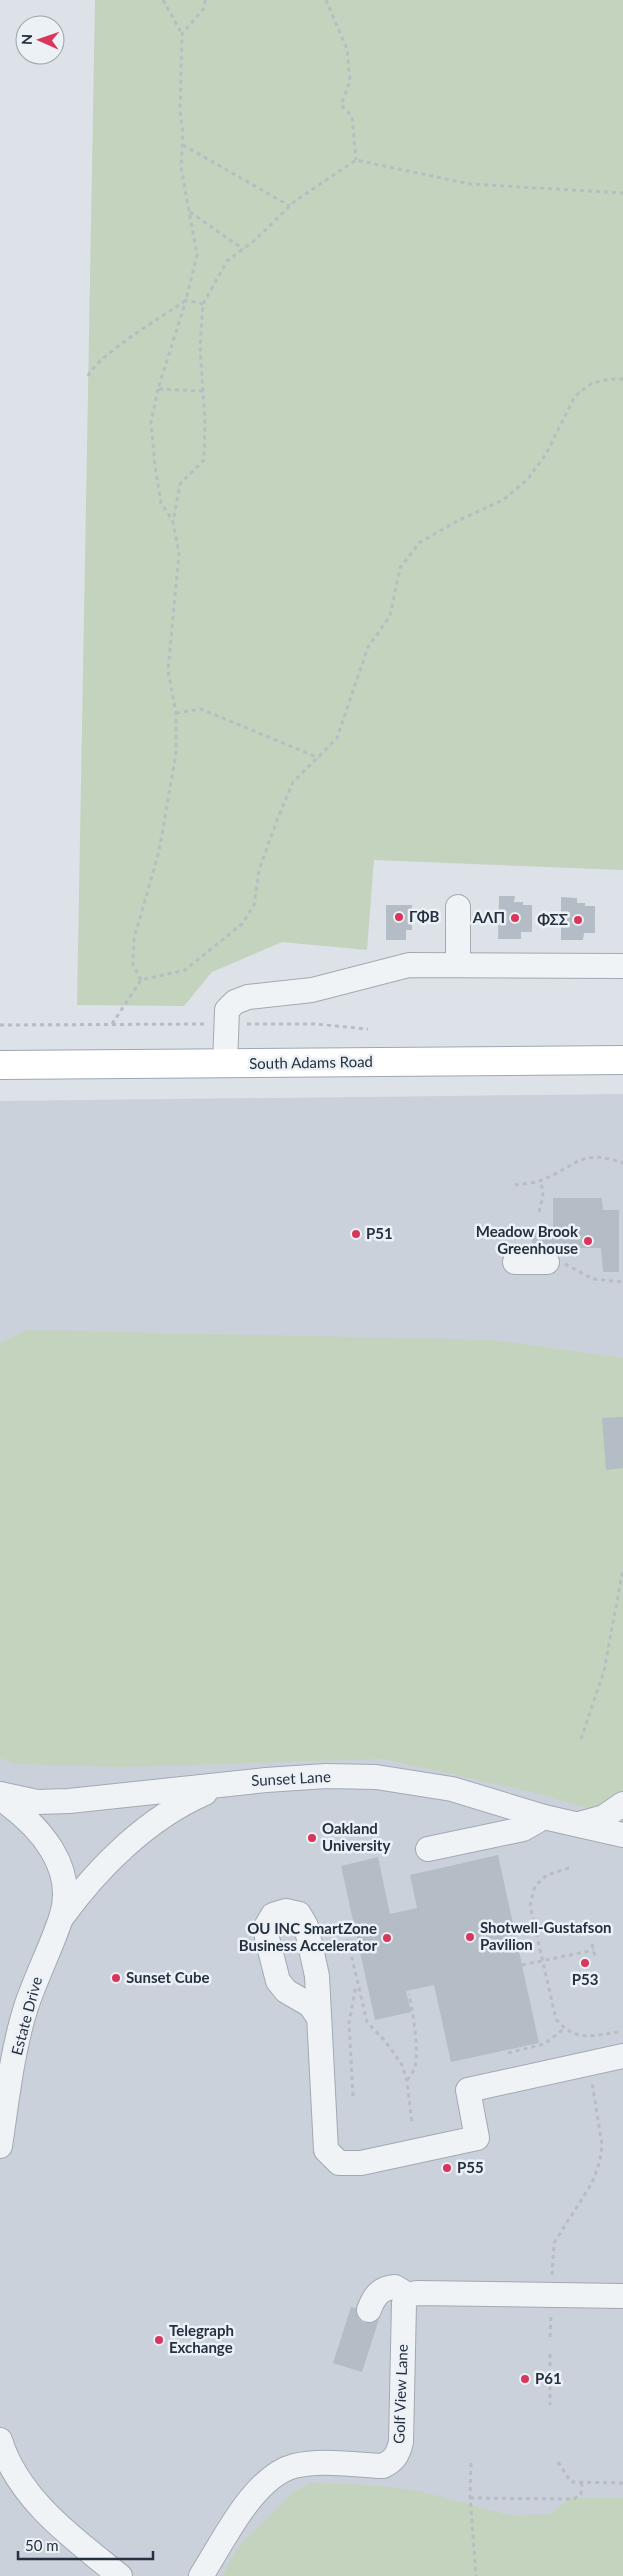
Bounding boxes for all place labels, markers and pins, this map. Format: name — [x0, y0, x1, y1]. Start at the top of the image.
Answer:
place label: ΓΦB — [409, 907, 440, 925]
place label: AΛΠ — [472, 908, 505, 926]
place label: ΦΣΣ — [537, 910, 568, 928]
marker: ΓΦB — [393, 911, 405, 923]
marker: AΛΠ — [509, 912, 521, 924]
marker: ΦΣΣ — [572, 914, 584, 926]
place label: Meadow Brook Greenhouse — [476, 1222, 579, 1257]
place label: P51 — [366, 1224, 393, 1242]
marker: P51 — [350, 1228, 362, 1240]
marker: Meadow Brook Greenhouse — [582, 1235, 594, 1247]
place label: Oakland University — [322, 1819, 390, 1854]
marker: Oakland University — [306, 1832, 318, 1844]
place label: Shotwell-Gustafson Pavilion — [480, 1918, 612, 1953]
place label: OU INC SmartZone Business Accelerator — [239, 1919, 377, 1954]
marker: Shotwell-Gustafson Pavilion — [464, 1931, 476, 1943]
marker: OU INC SmartZone Business Accelerator — [381, 1932, 393, 1944]
marker: P53 — [579, 1957, 591, 1969]
place label: Sunset Cube — [126, 1968, 210, 1986]
place label: P53 — [572, 1970, 598, 1988]
marker: Sunset Cube — [110, 1972, 122, 1984]
place label: P55 — [457, 2158, 484, 2176]
marker: P55 — [441, 2162, 453, 2174]
place label: Telegraph Exchange — [169, 2321, 234, 2356]
marker: Telegraph Exchange — [153, 2334, 165, 2346]
place label: P61 — [535, 2369, 562, 2387]
marker: P61 — [519, 2373, 531, 2385]

